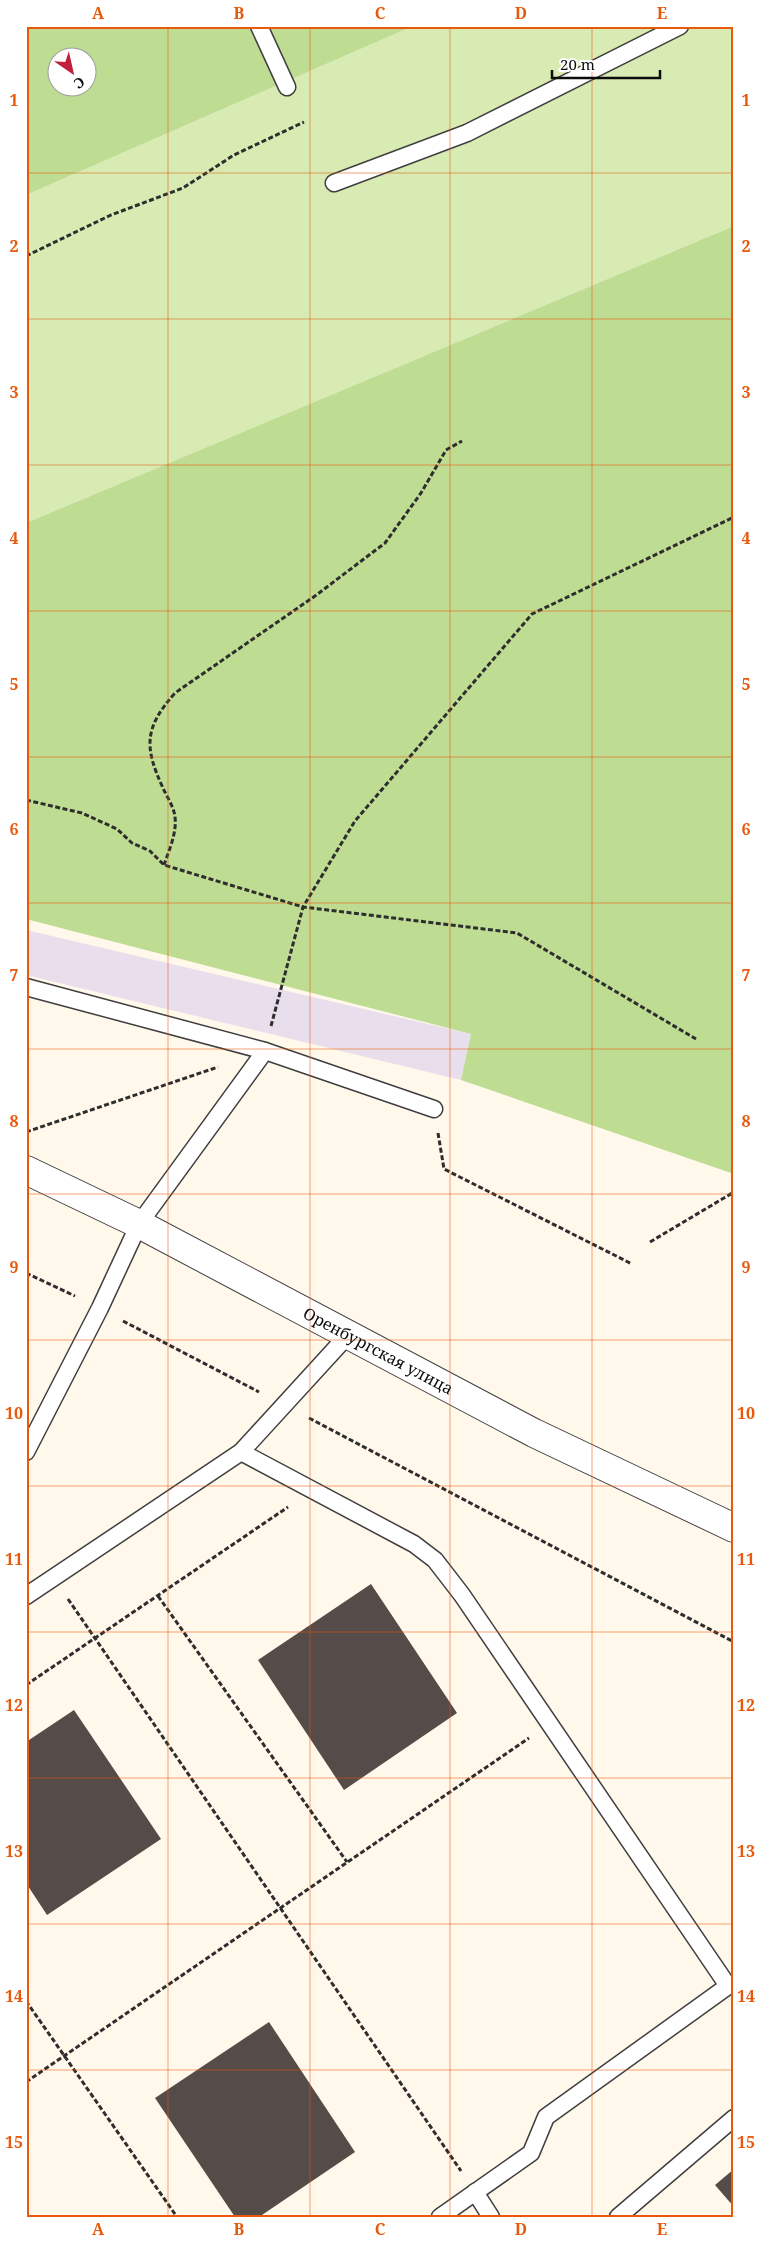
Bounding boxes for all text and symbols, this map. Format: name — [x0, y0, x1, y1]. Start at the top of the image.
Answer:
text: A — [92, 2, 105, 24]
text: B — [234, 2, 245, 24]
text: C — [375, 2, 386, 24]
text: D — [515, 2, 527, 24]
text: E — [657, 2, 667, 24]
north arrow — [48, 48, 98, 98]
scale bar — [552, 48, 660, 80]
text: 20 m — [560, 54, 595, 74]
text: С — [70, 73, 89, 94]
text: 1 — [9, 89, 19, 111]
text: 1 — [741, 89, 751, 111]
text: 2 — [9, 235, 19, 257]
text: 2 — [741, 235, 751, 257]
text: 3 — [9, 381, 19, 403]
text: 3 — [741, 381, 751, 403]
text: 4 — [9, 527, 19, 549]
text: 4 — [741, 527, 751, 549]
text: 5 — [9, 673, 19, 695]
text: 5 — [741, 673, 751, 695]
text: 6 — [9, 818, 19, 840]
text: 6 — [741, 818, 751, 840]
text: 7 — [9, 964, 19, 986]
text: 7 — [741, 964, 751, 986]
text: 8 — [9, 1110, 19, 1132]
text: 8 — [741, 1110, 751, 1132]
text: 9 — [9, 1256, 19, 1278]
text: 9 — [741, 1256, 751, 1278]
street label: Оренбургская улица — [299, 1302, 457, 1399]
text: 10 — [5, 1402, 23, 1424]
text: 10 — [737, 1402, 755, 1424]
text: 11 — [5, 1548, 23, 1570]
text: 11 — [737, 1548, 755, 1570]
text: 12 — [5, 1694, 23, 1716]
text: 12 — [737, 1694, 755, 1716]
text: 13 — [5, 1840, 23, 1862]
text: 13 — [737, 1840, 755, 1862]
text: 14 — [5, 1985, 23, 2007]
text: 14 — [737, 1985, 755, 2007]
text: 15 — [5, 2131, 23, 2153]
text: 15 — [737, 2131, 755, 2153]
text: A — [92, 2218, 105, 2240]
text: B — [234, 2218, 245, 2240]
text: C — [375, 2218, 386, 2240]
text: D — [515, 2218, 527, 2240]
text: E — [657, 2218, 667, 2240]

